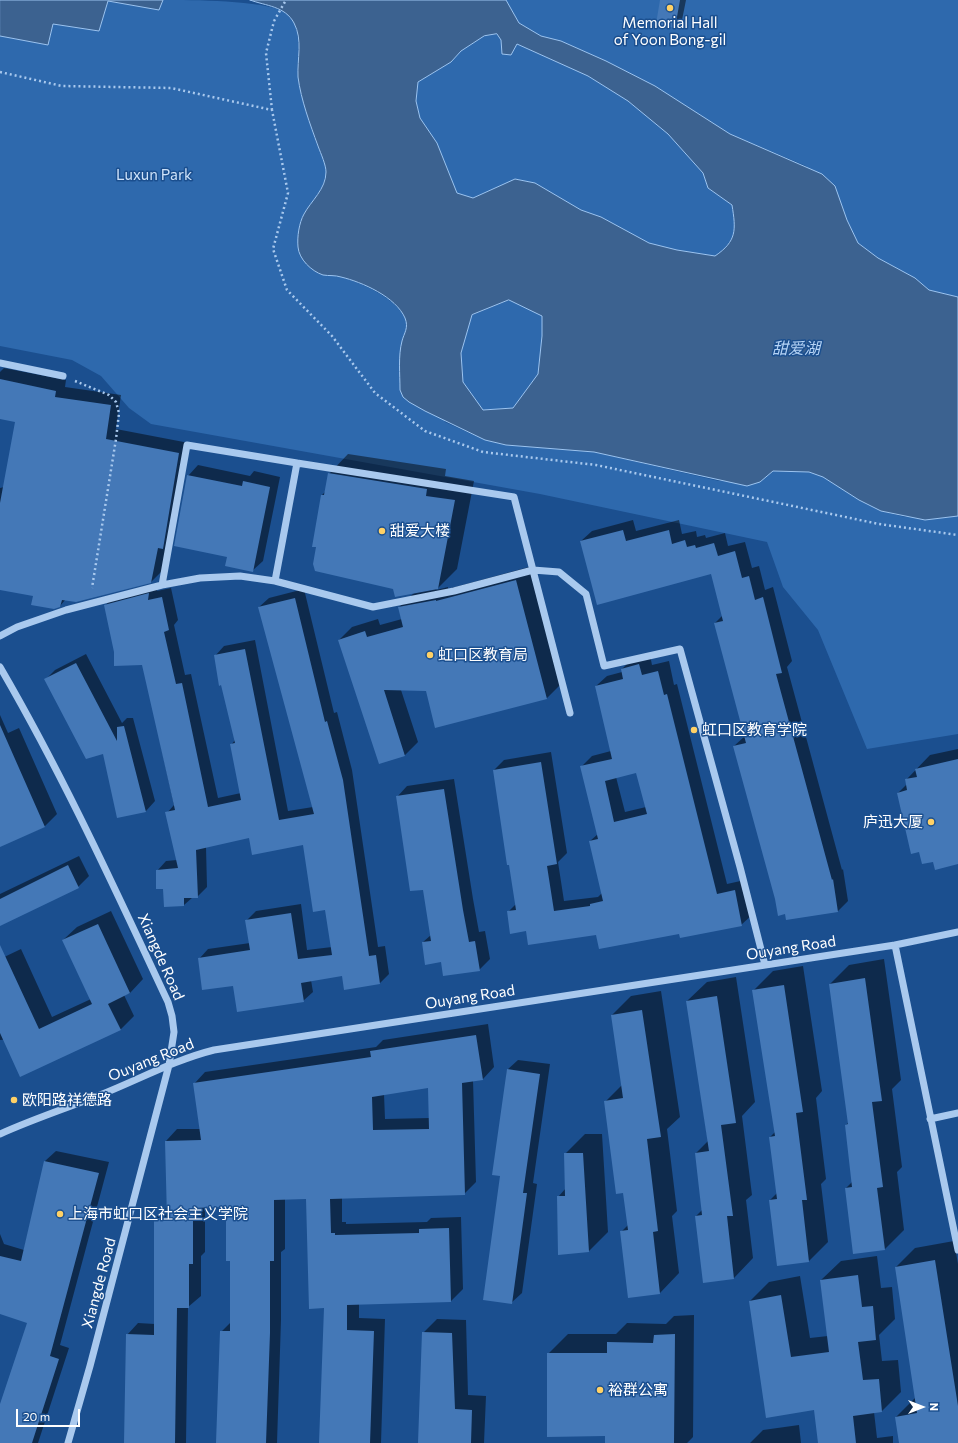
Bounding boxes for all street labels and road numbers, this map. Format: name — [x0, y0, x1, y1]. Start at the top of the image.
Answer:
street label: Xiangde Road — [134, 911, 188, 1003]
street label: Ouyang Road — [745, 932, 837, 964]
street label: Ouyang Road — [424, 981, 516, 1013]
street label: Ouyang Road — [106, 1035, 196, 1085]
street label: Xiangde Road — [78, 1236, 120, 1330]

